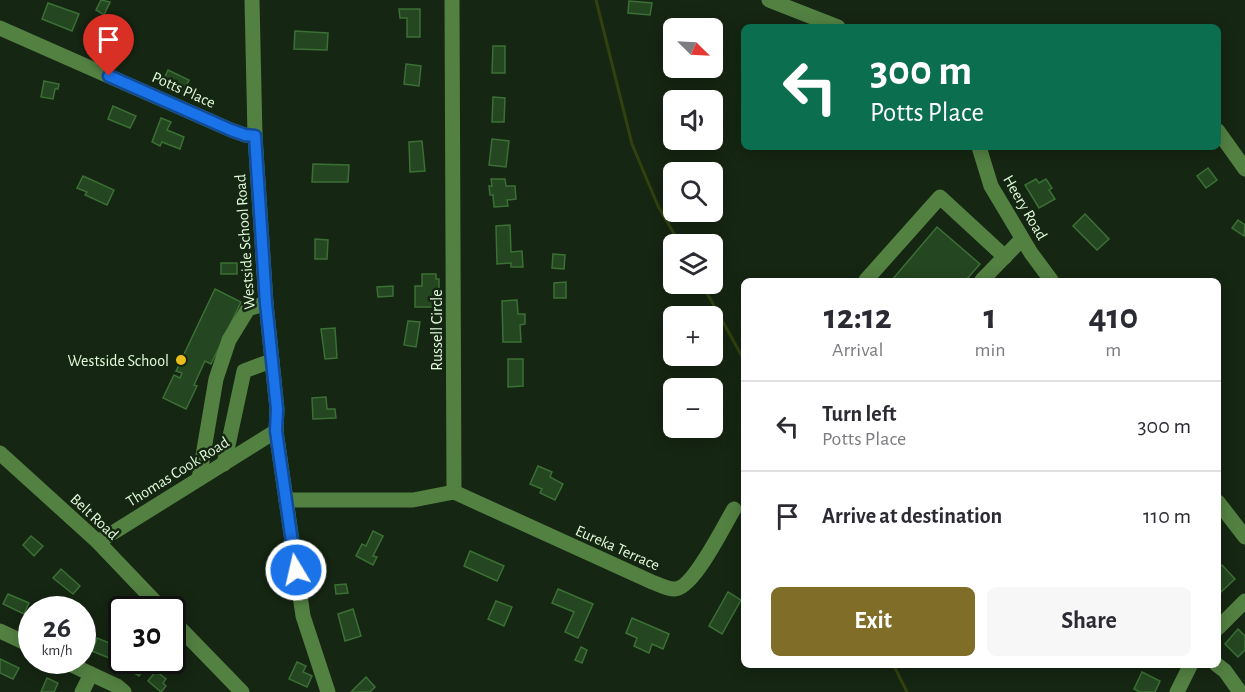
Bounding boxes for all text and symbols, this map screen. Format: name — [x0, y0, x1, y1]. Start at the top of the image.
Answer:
pin — [83, 14, 134, 76]
north arrow — [663, 18, 723, 78]
map controls — [663, 18, 723, 438]
icon: arrive — [92, 23, 125, 56]
icon: left — [771, 48, 849, 126]
text: 300 m — [870, 50, 972, 92]
street label: Potts Place — [150, 69, 218, 111]
button: sound — [663, 90, 723, 150]
text: Potts Place — [870, 99, 984, 126]
button: search — [663, 162, 723, 222]
street label: Heery Road — [999, 172, 1050, 243]
street label: Westside School Road — [232, 174, 258, 310]
button: layers — [663, 234, 723, 294]
street label: Russell Circle — [429, 289, 445, 371]
text: 12:12 — [824, 299, 892, 335]
text: 1 — [984, 299, 997, 335]
text: 410 — [1088, 299, 1138, 335]
button: + — [663, 306, 723, 366]
text: Arrival — [832, 340, 883, 360]
text: min — [975, 340, 1006, 360]
text: m — [1105, 340, 1121, 360]
place label: Westside School — [68, 353, 169, 369]
marker: Westside School — [174, 353, 188, 367]
button: − — [663, 378, 723, 438]
text: Turn left — [822, 403, 896, 425]
icon: left — [771, 410, 804, 443]
text: 300 m — [1137, 415, 1191, 437]
text: Potts Place — [822, 429, 906, 449]
street label: Thomas Cook Road — [123, 434, 232, 510]
street label: Belt Road — [67, 491, 121, 543]
icon: arrive — [771, 500, 804, 533]
text: Arrive at destination — [822, 505, 1002, 527]
text: 110 m — [1143, 505, 1191, 527]
street label: Eureka Terrace — [573, 522, 662, 574]
position arrow — [264, 538, 328, 602]
button: Exit — [771, 587, 975, 656]
button: Share — [987, 587, 1191, 656]
speed limit sign: 30 — [108, 596, 186, 674]
text: 26 — [43, 613, 71, 643]
text: km/h — [42, 643, 72, 658]

